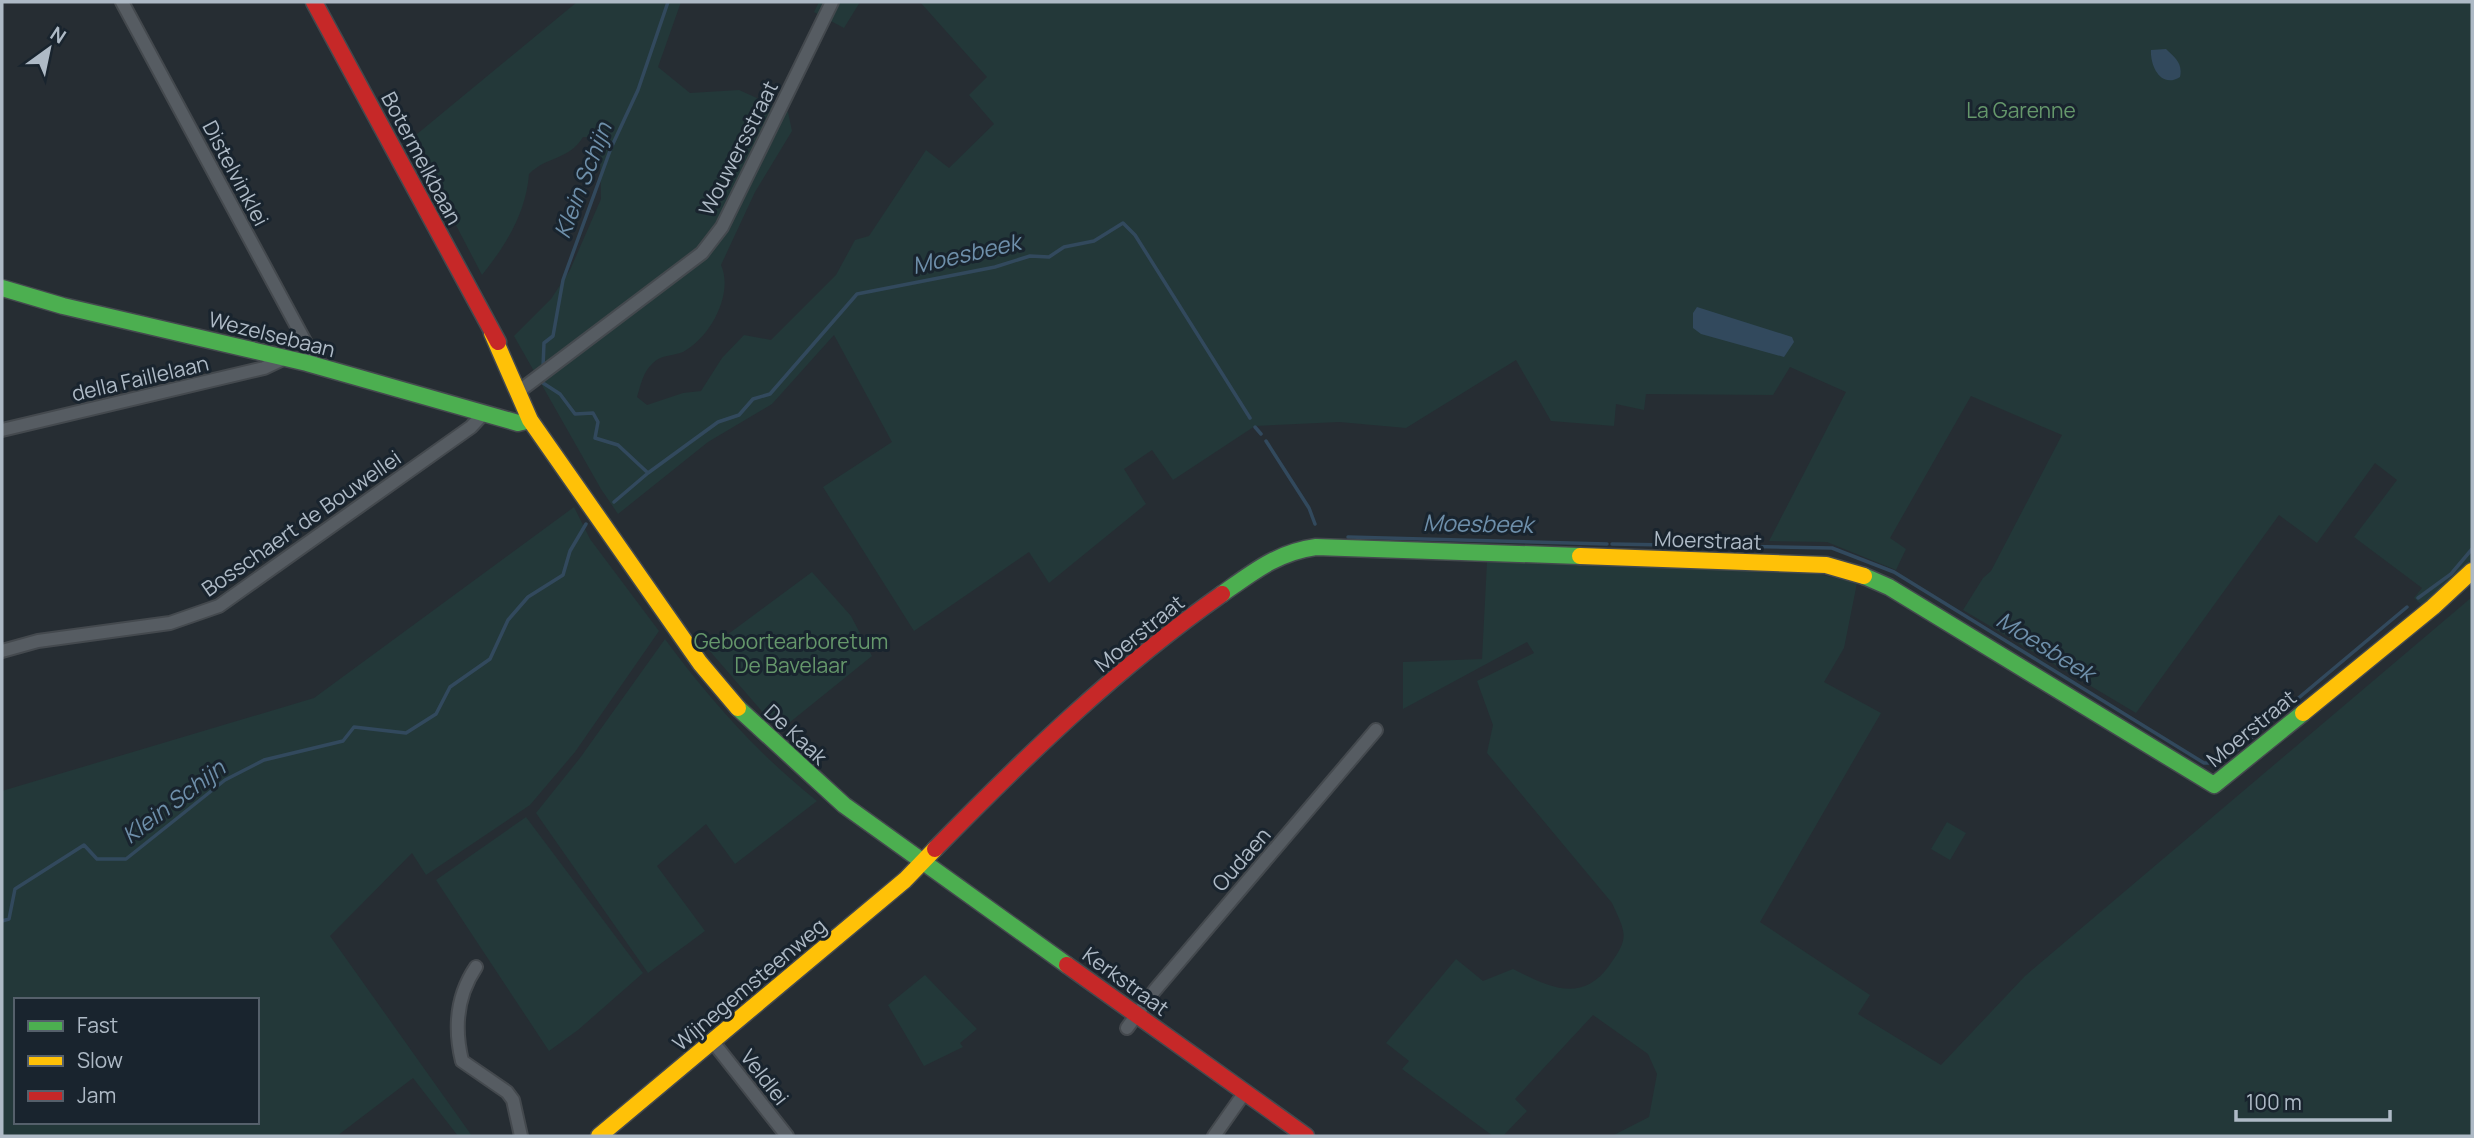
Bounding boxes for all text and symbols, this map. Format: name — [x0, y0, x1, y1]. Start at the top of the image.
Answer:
north arrow — [14, 14, 84, 84]
text: N — [45, 20, 71, 49]
street label: Wouwersstraat — [692, 76, 784, 220]
street label: Botermelkbaan — [375, 87, 469, 229]
park label: La Garenne — [1966, 96, 2076, 124]
street label: Distelvinklei — [196, 115, 276, 231]
water label: Klein Schijn — [545, 116, 619, 242]
water label: Moesbeek — [909, 224, 1027, 281]
street label: Wezelsebaan — [206, 305, 338, 363]
street label: della Faillelaan — [69, 349, 211, 407]
street label: Bosschaert de Bouwellei — [196, 444, 406, 602]
water label: Moesbeek — [1423, 506, 1537, 540]
street label: Moerstraat — [1654, 524, 1762, 556]
street label: Moerstraat — [1088, 588, 1190, 678]
water label: Moesbeek — [1991, 603, 2104, 691]
park label: Geboortearboretum De Bavelaar — [694, 627, 888, 679]
street label: Moerstraat — [2200, 683, 2302, 773]
street label: De Kaak — [758, 698, 834, 771]
water label: Klein Schijn — [115, 751, 232, 850]
street label: Oudaen — [1205, 821, 1277, 897]
street label: Wijnegemsteenweg — [666, 911, 832, 1057]
street label: Kerkstraat — [1077, 940, 1175, 1022]
legend — [14, 998, 259, 1124]
text: Fast — [77, 1011, 118, 1039]
street label: Veldlei — [735, 1044, 795, 1110]
text: Slow — [77, 1046, 123, 1074]
scale bar — [2236, 1078, 2390, 1122]
text: Jam — [77, 1081, 116, 1109]
text: 100 m — [2246, 1088, 2302, 1116]

